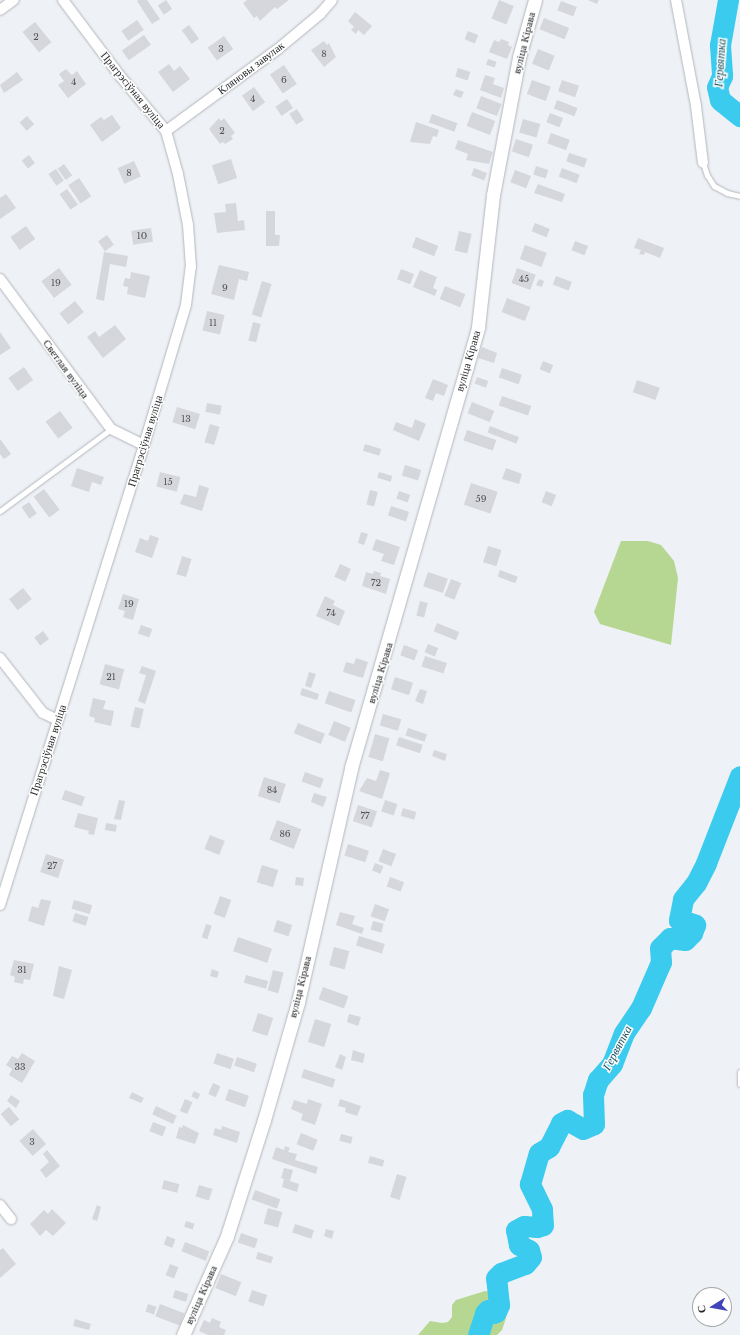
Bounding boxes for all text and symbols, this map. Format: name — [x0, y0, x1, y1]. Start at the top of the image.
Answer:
street label: вуліца Кірава — [510, 11, 538, 75]
house number: 2 — [33, 32, 39, 42]
water label: Гервятка — [711, 38, 729, 88]
street label: Кляновы завулак — [215, 39, 287, 97]
house number: 3 — [218, 44, 224, 54]
street label: Прагрэсіўная вуліца — [98, 49, 168, 131]
house number: 8 — [321, 49, 327, 59]
house number: 6 — [281, 75, 287, 85]
house number: 4 — [71, 77, 77, 87]
house number: 4 — [250, 94, 256, 104]
house number: 2 — [219, 126, 225, 136]
house number: 8 — [126, 168, 132, 178]
house number: 10 — [137, 231, 147, 241]
house number: 45 — [519, 274, 529, 284]
house number: 19 — [51, 278, 61, 288]
house number: 9 — [222, 283, 228, 293]
house number: 11 — [209, 318, 217, 328]
street label: вуліца Кірава — [453, 329, 483, 393]
street label: Светлая вуліца — [40, 337, 92, 401]
street label: Прагрэсіўная вуліца — [125, 394, 165, 488]
house number: 13 — [181, 414, 191, 424]
house number: 15 — [163, 477, 173, 487]
house number: 59 — [476, 494, 486, 504]
house number: 72 — [371, 578, 381, 588]
house number: 19 — [124, 599, 134, 609]
house number: 74 — [326, 608, 336, 618]
street label: вуліца Кірава — [364, 641, 396, 705]
house number: 21 — [106, 672, 116, 682]
street label: Прагрэсіўная вуліца — [27, 703, 69, 797]
house number: 84 — [267, 785, 277, 795]
house number: 77 — [360, 811, 370, 821]
house number: 86 — [279, 829, 291, 839]
house number: 27 — [47, 861, 57, 871]
street label: вуліца Кірава — [286, 955, 314, 1019]
house number: 31 — [17, 965, 27, 975]
water label: Гервятка — [599, 1023, 635, 1073]
house number: 33 — [14, 1062, 26, 1072]
house number: 3 — [29, 1137, 35, 1147]
street label: вуліца Кірава — [182, 1264, 220, 1326]
north arrow — [692, 1287, 732, 1327]
text: С — [694, 1304, 709, 1314]

